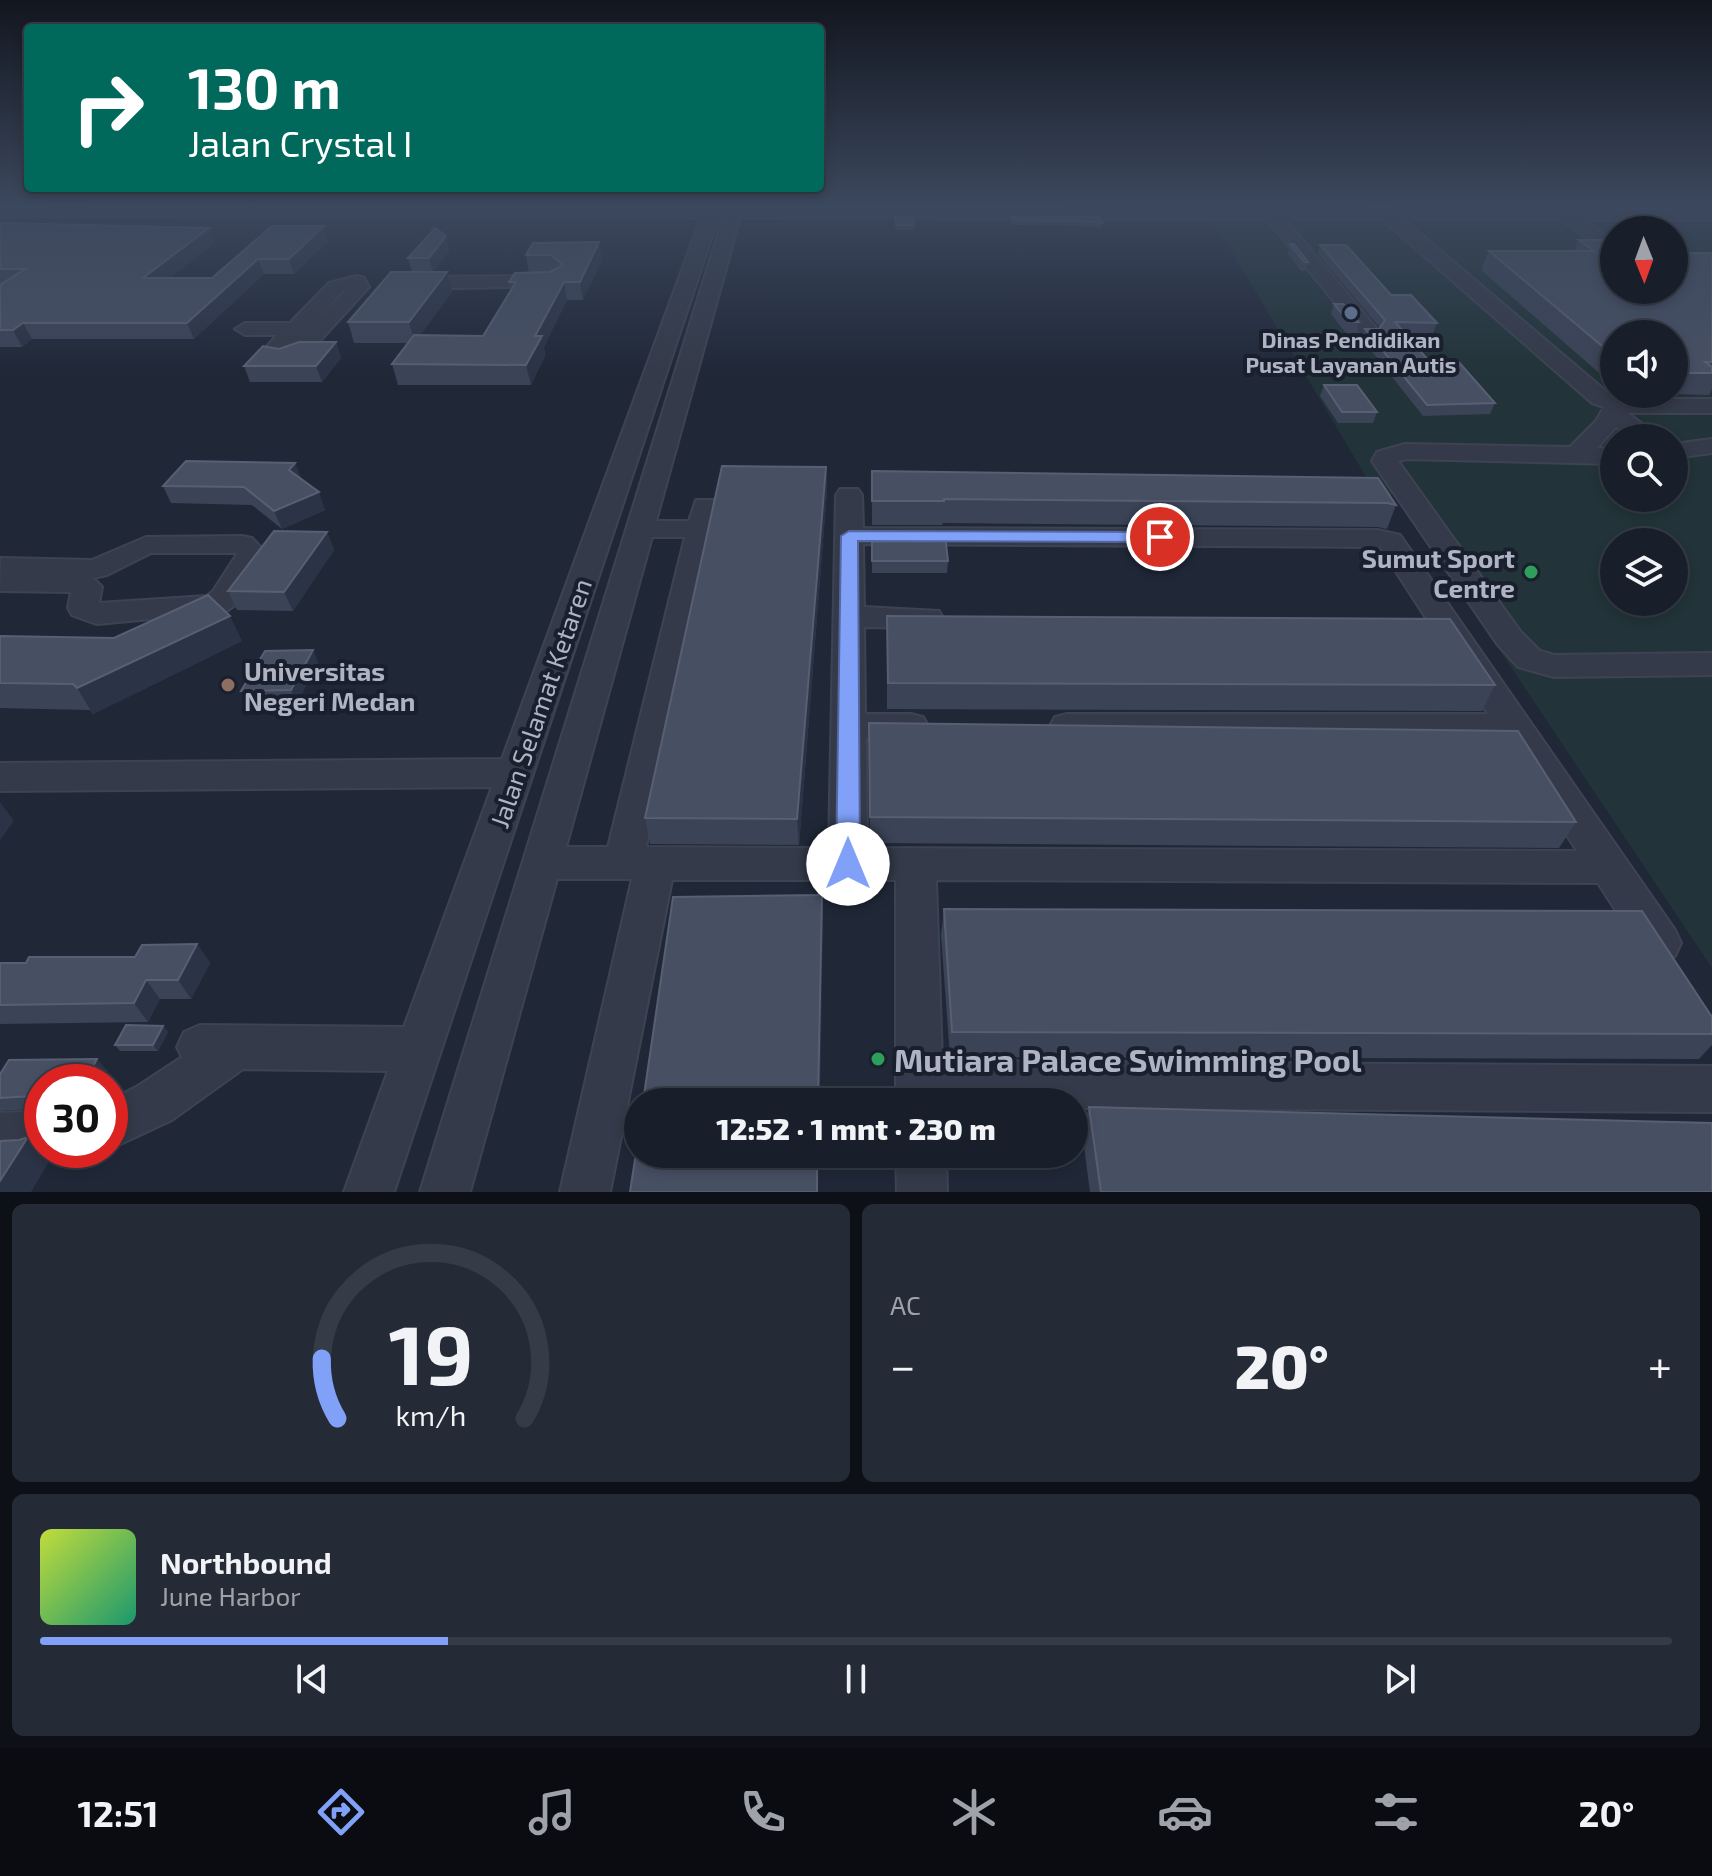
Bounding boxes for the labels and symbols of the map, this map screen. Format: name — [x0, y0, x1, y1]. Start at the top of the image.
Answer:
north arrow — [1600, 216, 1688, 304]
marker: Dinas Pendidikan Pusat Layanan Autis — [1342, 304, 1360, 322]
place label: Dinas Pendidikan Pusat Layanan Autis — [1245, 326, 1457, 378]
pin — [1126, 503, 1194, 571]
place label: Sumut Sport Centre — [1362, 542, 1515, 603]
marker: Sumut Sport Centre — [1522, 563, 1540, 581]
street label: Jalan Selamat Ketaren — [483, 574, 597, 832]
place label: Universitas Negeri Medan — [244, 655, 415, 716]
marker: Universitas Negeri Medan — [219, 676, 237, 694]
position arrow — [806, 822, 890, 906]
place label: Mutiara Palace Swimming Pool — [894, 1040, 1362, 1078]
marker: Mutiara Palace Swimming Pool — [869, 1050, 887, 1068]
speed limit sign: 30 — [24, 1064, 128, 1168]

